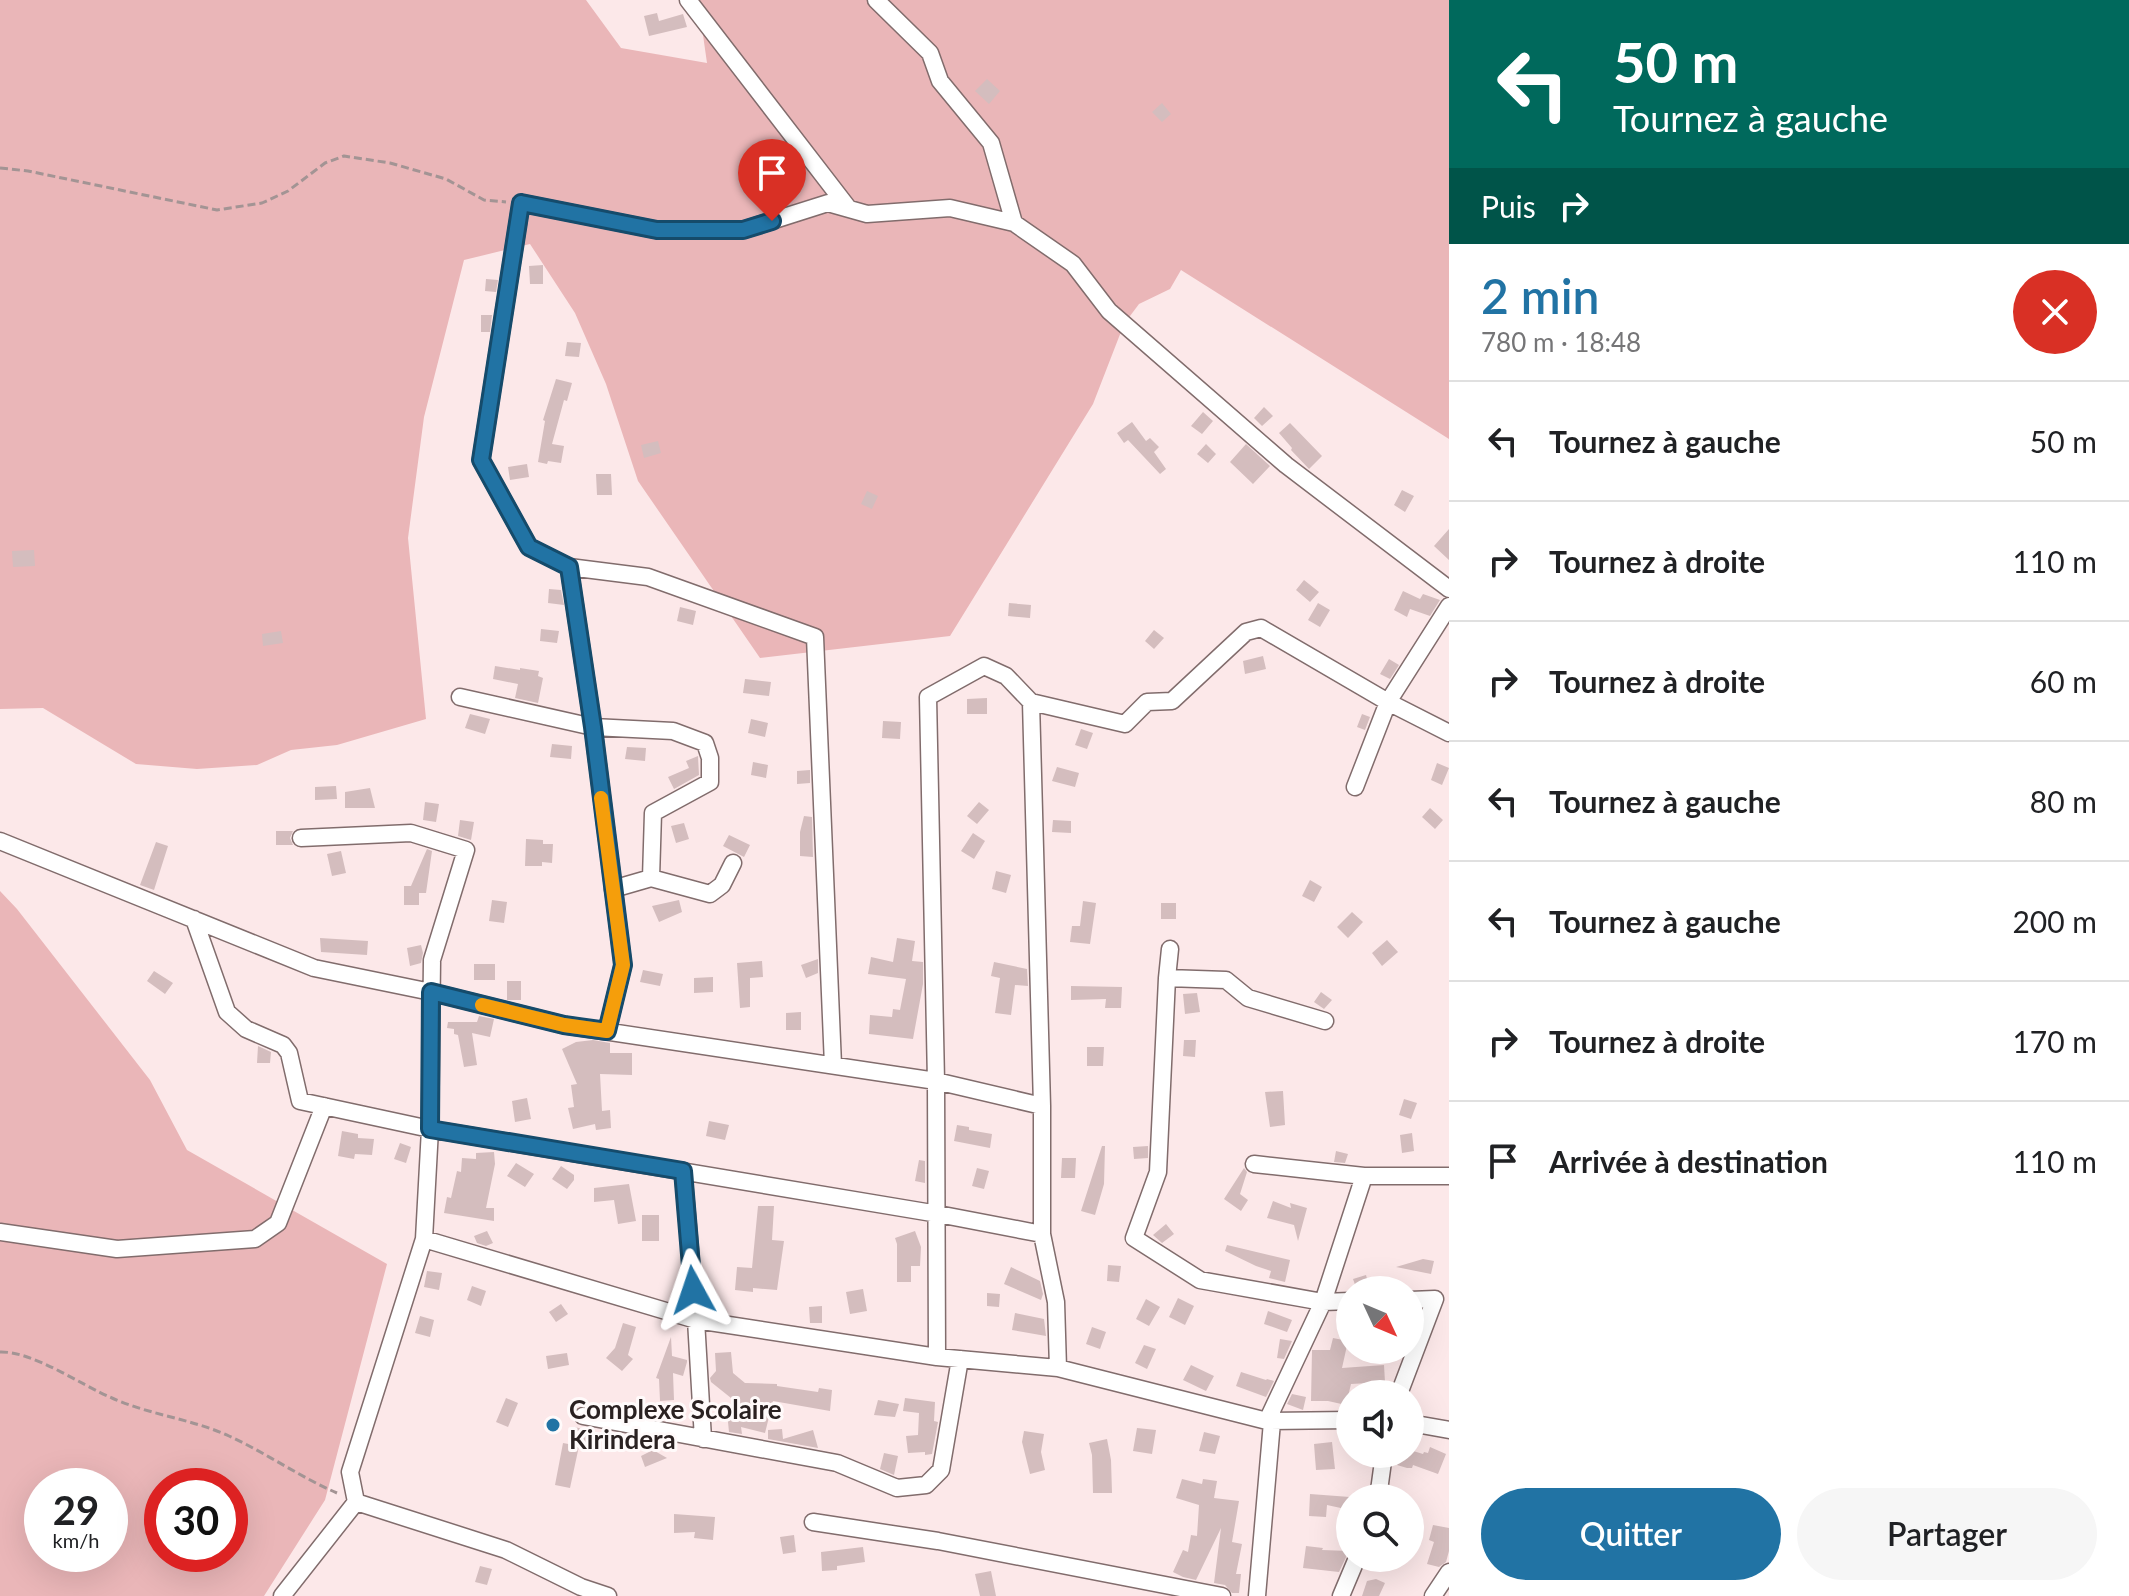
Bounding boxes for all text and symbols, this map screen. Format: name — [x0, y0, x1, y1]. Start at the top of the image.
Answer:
text: 50 m — [1613, 28, 1738, 95]
icon: left — [1481, 32, 1585, 136]
text: Tournez à gauche — [1613, 96, 1888, 140]
pin — [738, 139, 806, 221]
icon: arrive — [750, 151, 794, 195]
icon: right — [1552, 184, 1596, 228]
text: Puis — [1481, 188, 1536, 224]
text: 2 min — [1481, 267, 1599, 324]
button: close — [2013, 270, 2097, 354]
text: 780 m · 18:48 — [1481, 326, 1641, 358]
icon: left — [1481, 419, 1525, 463]
text: Tournez à gauche — [1549, 423, 1781, 459]
text: 50 m — [2030, 423, 2097, 459]
icon: right — [1481, 539, 1525, 583]
text: Tournez à droite — [1549, 543, 1765, 579]
text: 110 m — [2012, 543, 2097, 579]
icon: right — [1481, 659, 1525, 703]
text: Tournez à droite — [1549, 663, 1765, 699]
text: 60 m — [2030, 663, 2097, 699]
icon: left — [1481, 779, 1525, 823]
text: Tournez à gauche — [1549, 783, 1781, 819]
text: 80 m — [2030, 783, 2097, 819]
icon: left — [1481, 899, 1525, 943]
text: Tournez à gauche — [1549, 903, 1781, 939]
text: 200 m — [2012, 903, 2097, 939]
icon: right — [1481, 1019, 1525, 1063]
text: Tournez à droite — [1549, 1023, 1765, 1059]
text: 170 m — [2012, 1023, 2097, 1059]
icon: arrive — [1481, 1139, 1525, 1183]
text: Arrivée à destination — [1549, 1143, 1828, 1179]
text: 110 m — [2012, 1143, 2097, 1179]
position arrow — [651, 1248, 735, 1332]
north arrow — [1336, 1276, 1424, 1364]
map controls — [1336, 1276, 1424, 1572]
button: sound — [1336, 1380, 1424, 1468]
place label: Complexe Scolaire Kirindera — [569, 1393, 782, 1455]
marker: Complexe Scolaire Kirindera — [544, 1416, 562, 1434]
speed limit sign: 30 — [144, 1468, 248, 1572]
button: search — [1336, 1484, 1424, 1572]
text: 29 — [53, 1486, 99, 1534]
button: Quitter — [1481, 1488, 1781, 1580]
button: Partager — [1797, 1488, 2097, 1580]
text: km/h — [53, 1528, 99, 1552]

